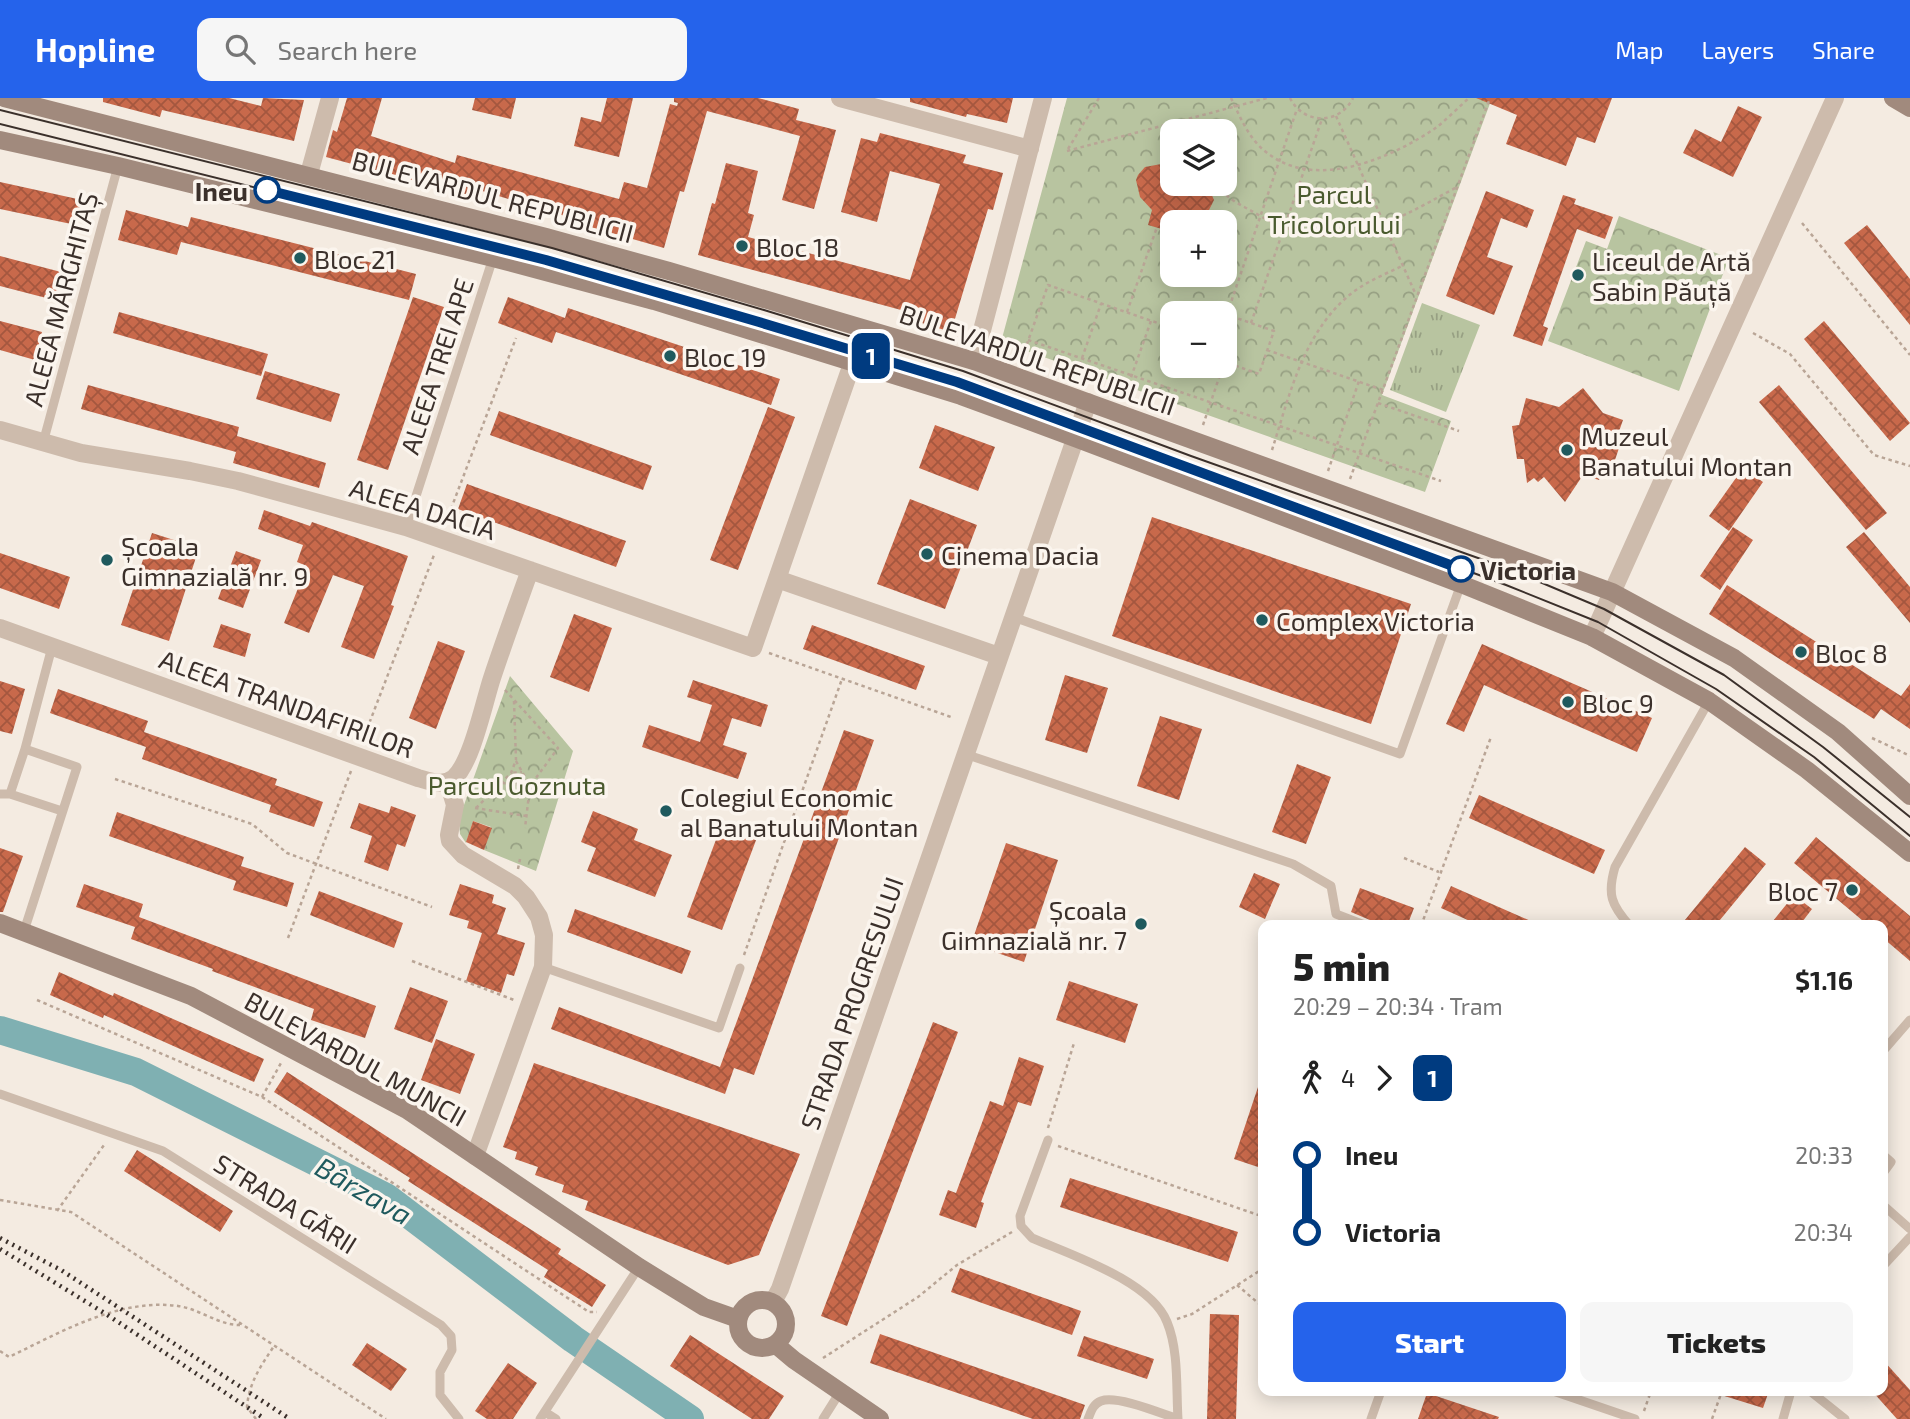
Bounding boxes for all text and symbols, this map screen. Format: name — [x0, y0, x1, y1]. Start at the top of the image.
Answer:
search box — [197, 18, 687, 81]
text: Hopline — [35, 29, 155, 69]
icon: search — [221, 30, 259, 68]
text: Search here — [277, 34, 417, 65]
text: Map — [1615, 35, 1663, 64]
text: Layers — [1701, 35, 1774, 64]
text: Share — [1812, 35, 1875, 64]
map controls — [1160, 119, 1237, 378]
button: layers — [1160, 119, 1237, 196]
street label: BULEVARDUL REPUBLICII — [349, 144, 637, 248]
place label: Ineu — [195, 175, 248, 206]
marker: Ineu — [254, 177, 280, 203]
park label: Parcul Tricolorului — [1267, 178, 1401, 239]
street label: ALEEA MĂRGHITAȘ — [17, 189, 105, 410]
button: + — [1160, 210, 1237, 287]
place label: Bloc 18 — [756, 231, 839, 262]
marker: Bloc 18 — [734, 238, 750, 254]
place label: Bloc 21 — [314, 243, 396, 274]
place label: Liceul de Artă Sabin Păuță — [1592, 245, 1751, 308]
marker: Bloc 21 — [292, 250, 308, 266]
marker: Liceul de Artă Sabin Păuță — [1570, 267, 1586, 283]
street label: ALEEA TREI APE — [393, 274, 479, 458]
street label: BULEVARDUL REPUBLICII — [896, 297, 1180, 421]
button: − — [1160, 301, 1237, 378]
line badge: 1 — [848, 333, 894, 379]
place label: Bloc 19 — [684, 341, 766, 372]
text: 1 — [866, 341, 876, 370]
marker: Bloc 19 — [662, 348, 678, 364]
place label: Muzeul Banatului Montan — [1581, 420, 1792, 481]
marker: Muzeul Banatului Montan — [1559, 442, 1575, 458]
street label: ALEEA DACIA — [346, 471, 500, 545]
place label: Școala Gimnazială nr. 9 — [121, 530, 308, 591]
place label: Cinema Dacia — [941, 539, 1099, 570]
marker: Cinema Dacia — [919, 546, 935, 562]
marker: Școala Gimnazială nr. 9 — [99, 552, 115, 568]
place label: Victoria — [1480, 554, 1576, 585]
marker: Victoria — [1448, 556, 1474, 582]
place label: Complex Victoria — [1276, 605, 1475, 636]
marker: Complex Victoria — [1254, 612, 1270, 628]
place label: Bloc 8 — [1815, 637, 1888, 668]
street label: ALEEA TRANDAFIRILOR — [156, 643, 418, 763]
marker: Bloc 8 — [1793, 644, 1809, 660]
place label: Bloc 9 — [1582, 687, 1654, 718]
marker: Bloc 9 — [1560, 694, 1576, 710]
park label: Parcul Goznuta — [428, 769, 606, 800]
place label: Colegiul Economic al Banatului Montan — [680, 781, 918, 842]
marker: Colegiul Economic al Banatului Montan — [658, 803, 674, 819]
street label: STRADA PROGRESULUI — [793, 873, 909, 1133]
place label: Bloc 7 — [1768, 875, 1838, 906]
marker: Bloc 7 — [1844, 882, 1860, 898]
place label: Școala Gimnazială nr. 7 — [941, 894, 1127, 955]
marker: Școala Gimnazială nr. 7 — [1133, 916, 1149, 932]
text: 5 min — [1293, 943, 1390, 989]
text: $1.16 — [1795, 964, 1853, 995]
street label: BULEVARDUL MUNCII — [240, 984, 472, 1132]
text: 20:29 – 20:34 · Tram — [1293, 992, 1503, 1020]
icon: walk — [1293, 1059, 1331, 1097]
icon: forward — [1365, 1059, 1403, 1097]
text: 1 — [1427, 1063, 1438, 1092]
text: 4 — [1341, 1064, 1355, 1092]
text: Ineu — [1345, 1139, 1398, 1170]
text: 20:33 — [1795, 1141, 1853, 1169]
street label: STRADA GĂRII — [209, 1147, 363, 1259]
water label: Bârzava — [310, 1149, 418, 1231]
text: Victoria — [1345, 1216, 1441, 1247]
text: 20:34 — [1794, 1218, 1853, 1246]
button: Start — [1293, 1302, 1566, 1382]
button: Tickets — [1580, 1302, 1853, 1382]

